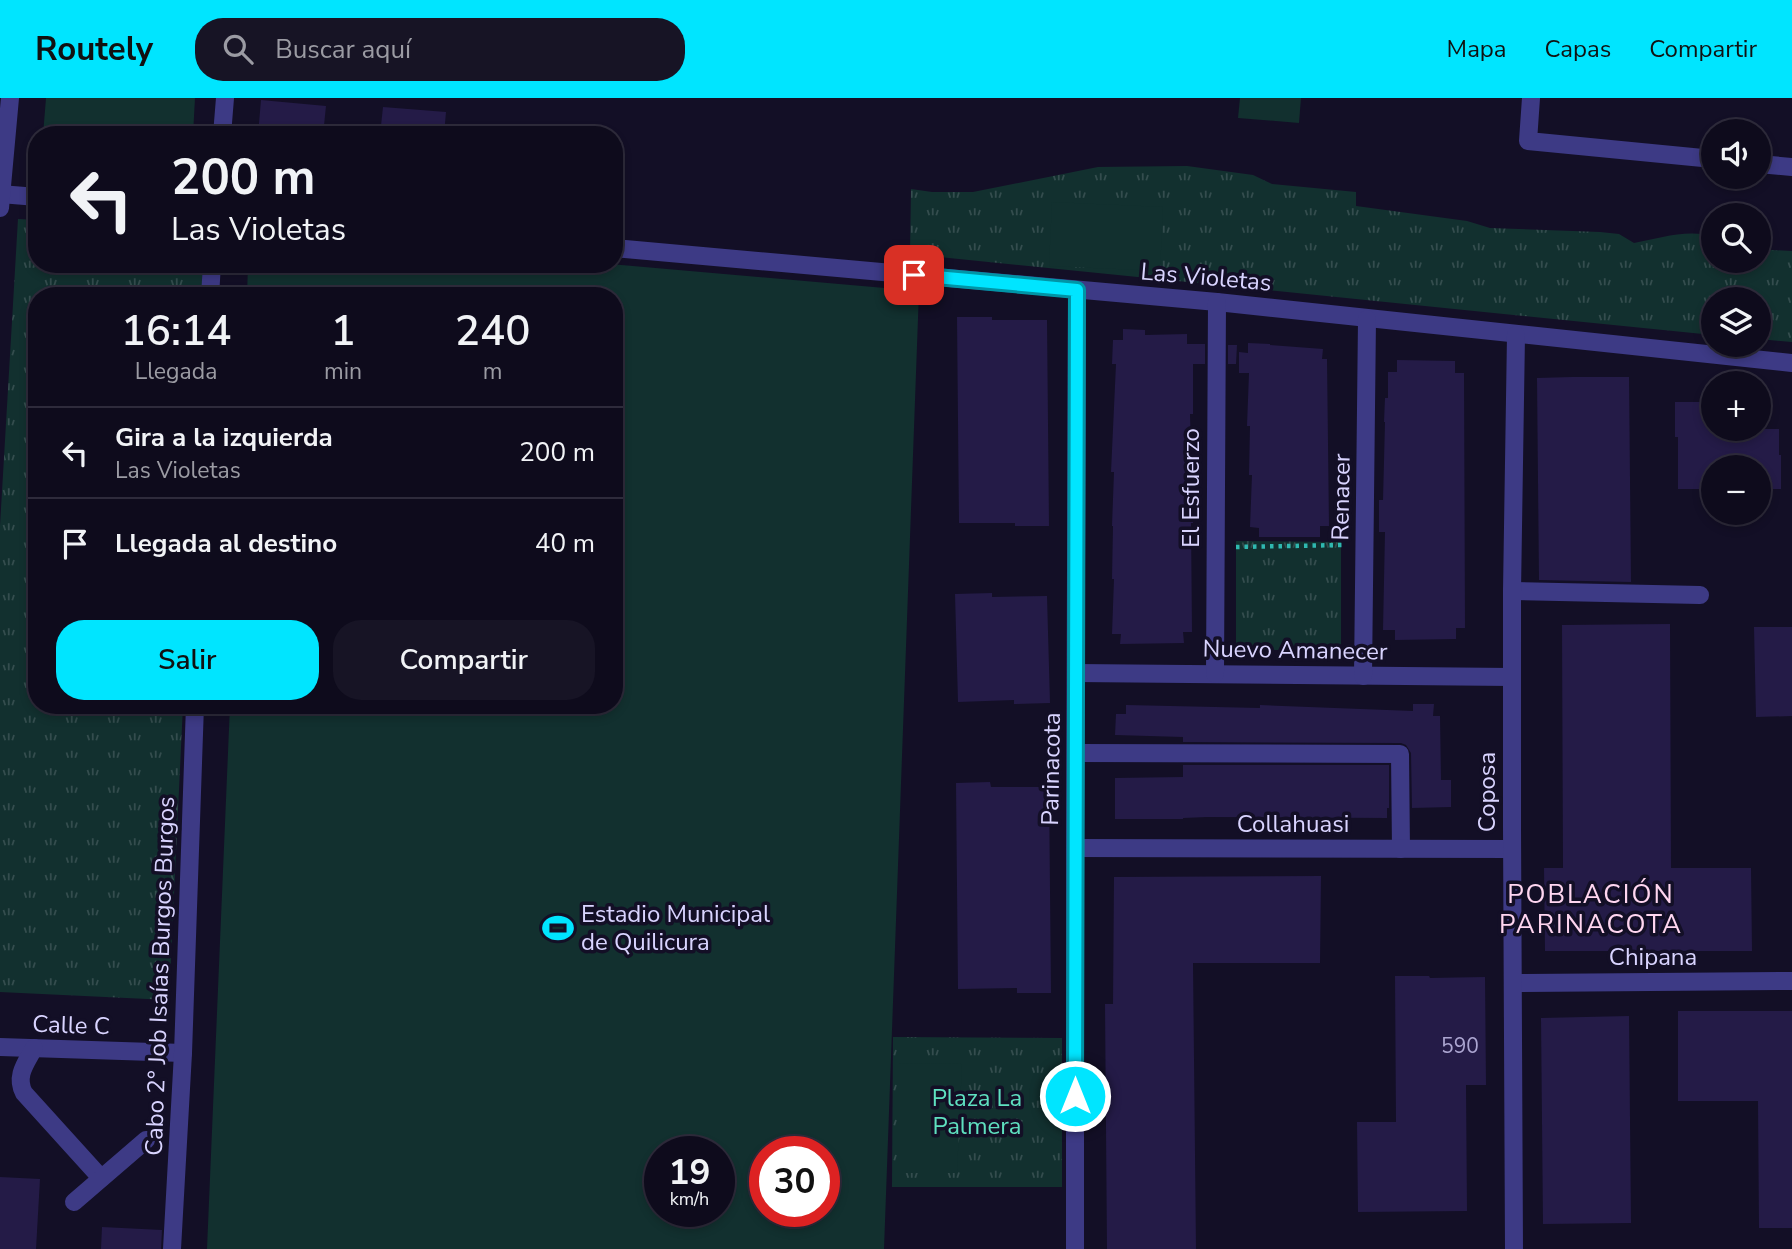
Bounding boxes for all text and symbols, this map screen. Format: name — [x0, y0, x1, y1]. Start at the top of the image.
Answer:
search box — [195, 18, 685, 81]
text: Routely — [35, 27, 153, 72]
icon: search — [219, 30, 257, 68]
text: Buscar aquí — [275, 32, 411, 67]
text: Mapa — [1447, 33, 1507, 65]
text: Capas — [1545, 33, 1611, 65]
text: Compartir — [1649, 33, 1757, 65]
map controls — [1701, 119, 1771, 525]
button: sound — [1701, 119, 1771, 189]
text: 200 m — [171, 144, 315, 211]
icon: left — [56, 154, 147, 245]
button: search — [1701, 203, 1771, 273]
text: Las Violetas — [171, 208, 346, 251]
pin — [884, 245, 944, 305]
street label: Las Violetas — [1139, 255, 1273, 299]
icon: arrive — [895, 256, 933, 294]
button: layers — [1701, 287, 1771, 357]
text: 16:14 — [121, 303, 231, 360]
text: 1 — [330, 303, 356, 360]
text: 240 — [455, 303, 530, 360]
text: Llegada — [135, 356, 217, 387]
text: min — [324, 356, 362, 387]
text: m — [483, 356, 502, 387]
button: + — [1701, 371, 1771, 441]
text: Gira a la izquierda — [115, 420, 333, 455]
street label: El Esfuerzo — [1175, 428, 1207, 548]
icon: left — [56, 434, 94, 472]
text: 200 m — [519, 435, 595, 470]
street label: Renacer — [1324, 453, 1358, 541]
text: Las Violetas — [115, 455, 241, 486]
button: − — [1701, 455, 1771, 525]
icon: arrive — [56, 525, 94, 563]
text: Llegada al destino — [115, 526, 337, 561]
text: 40 m — [535, 526, 595, 561]
button: Salir — [56, 620, 319, 700]
button: Compartir — [333, 620, 595, 700]
street label: Nuevo Amanecer — [1202, 632, 1388, 668]
street label: Parinacota — [1034, 712, 1068, 826]
street label: Coposa — [1471, 752, 1503, 832]
street label: Cabo 2° Job Isaías Burgos Burgos — [138, 796, 182, 1156]
street label: Collahuasi — [1237, 808, 1349, 840]
district label: POBLACIÓN PARINACOTA — [1499, 877, 1683, 942]
place label: Estadio Municipal de Quilicura — [581, 898, 770, 958]
sports icon: Estadio Municipal de Quilicura — [541, 911, 575, 945]
street label: Chipana — [1609, 941, 1697, 973]
street label: Calle C — [32, 1008, 110, 1042]
house number: 590 — [1441, 1032, 1479, 1060]
position arrow — [1038, 1059, 1112, 1133]
park label: Plaza La Palmera — [932, 1082, 1022, 1142]
speed limit sign: 30 — [749, 1136, 840, 1227]
text: 19 — [668, 1149, 711, 1196]
text: km/h — [670, 1187, 709, 1211]

